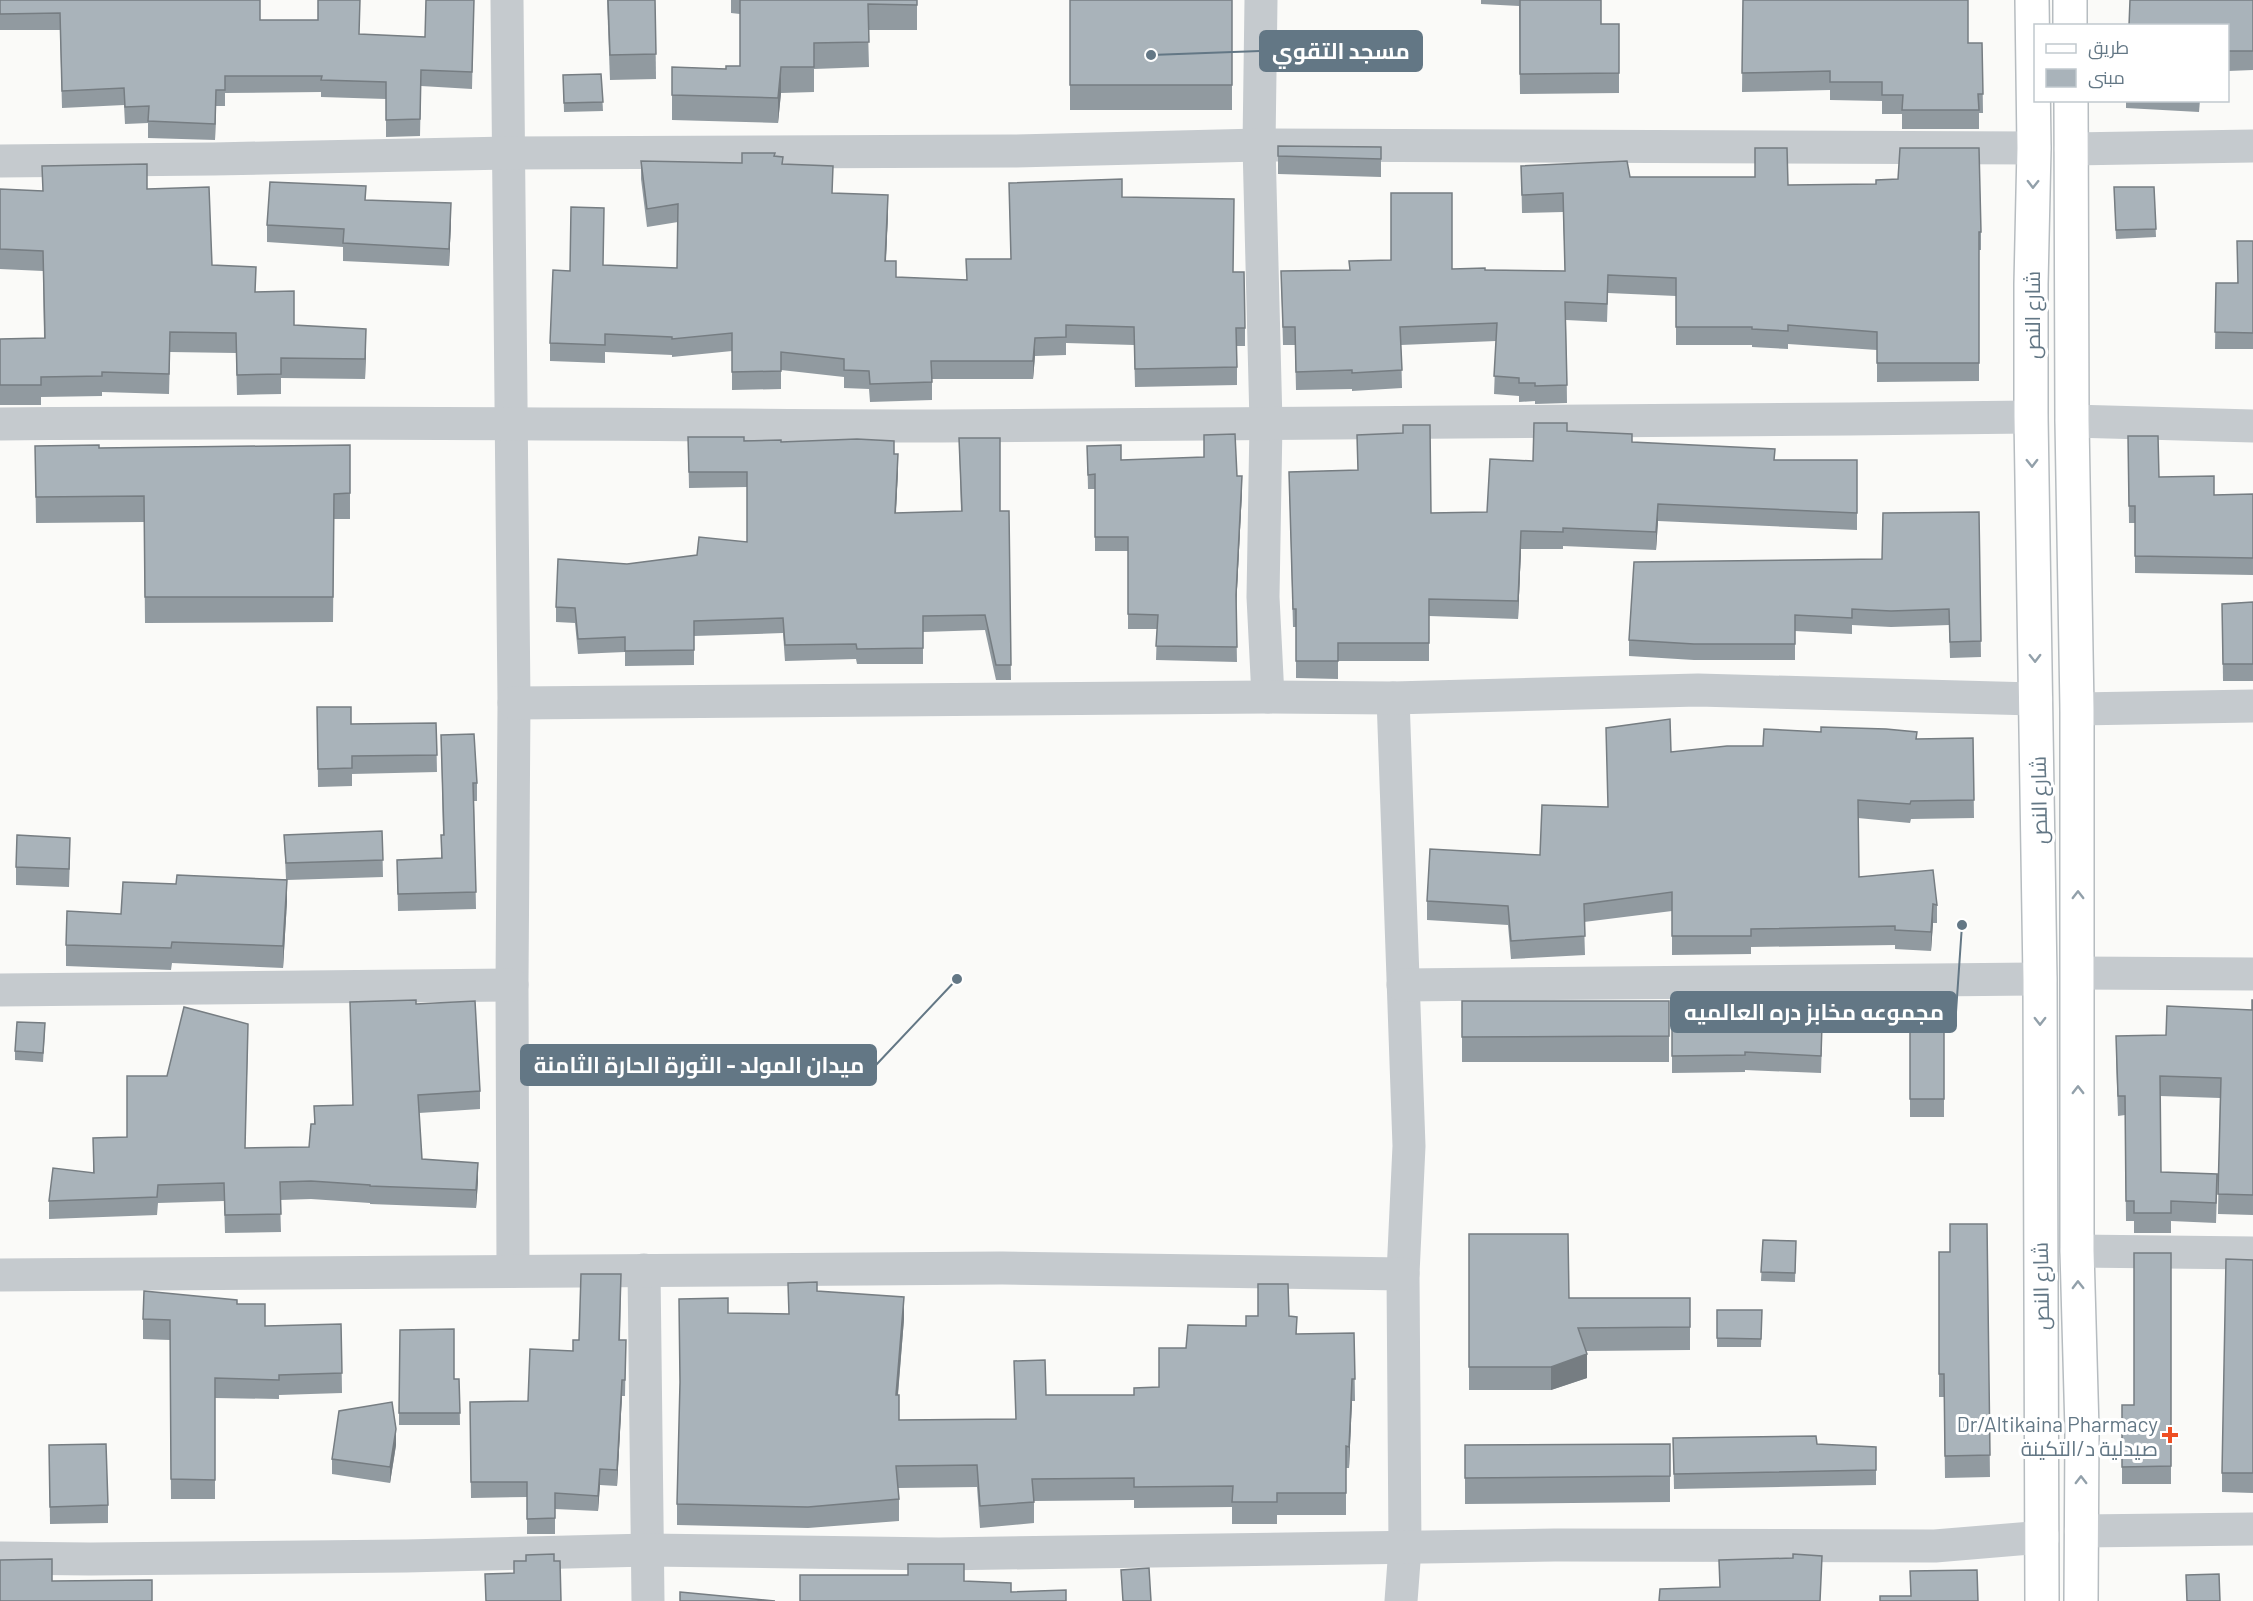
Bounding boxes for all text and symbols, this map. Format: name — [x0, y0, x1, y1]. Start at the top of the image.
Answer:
legend — [2034, 24, 2229, 102]
callout: مسجد التقوي — [1260, 31, 1422, 71]
text: طريق — [2088, 36, 2129, 60]
text: مسجد التقوي — [1272, 37, 1410, 69]
text: مبنى — [2088, 66, 2125, 89]
one-way arrow — [2027, 180, 2040, 189]
street label: شارع النص — [2019, 271, 2047, 359]
one-way arrow — [2026, 459, 2038, 468]
one-way arrow — [2029, 654, 2042, 663]
street label: شارع النص — [2025, 756, 2054, 844]
one-way arrow — [2072, 890, 2084, 899]
callout: مجموعه مخابز دره العالميه — [1671, 992, 1956, 1032]
text: مجموعه مخابز دره العالميه — [1684, 998, 1944, 1026]
one-way arrow — [2034, 1017, 2046, 1026]
callout: ميدان المولد - الثورة الحارة الثامنة — [521, 1045, 876, 1085]
text: ميدان المولد - الثورة الحارة الثامنة — [534, 1051, 864, 1079]
one-way arrow — [2072, 1085, 2084, 1094]
street label: شارع النص — [2027, 1242, 2056, 1330]
one-way arrow — [2072, 1280, 2084, 1289]
place label: Dr/Altikaina Pharmacy صيدلية د/التكينة — [1957, 1411, 2158, 1460]
marker: Dr/Altikaina Pharmacy صيدلية د/التكينة — [2163, 1428, 2177, 1442]
one-way arrow — [2075, 1475, 2087, 1484]

